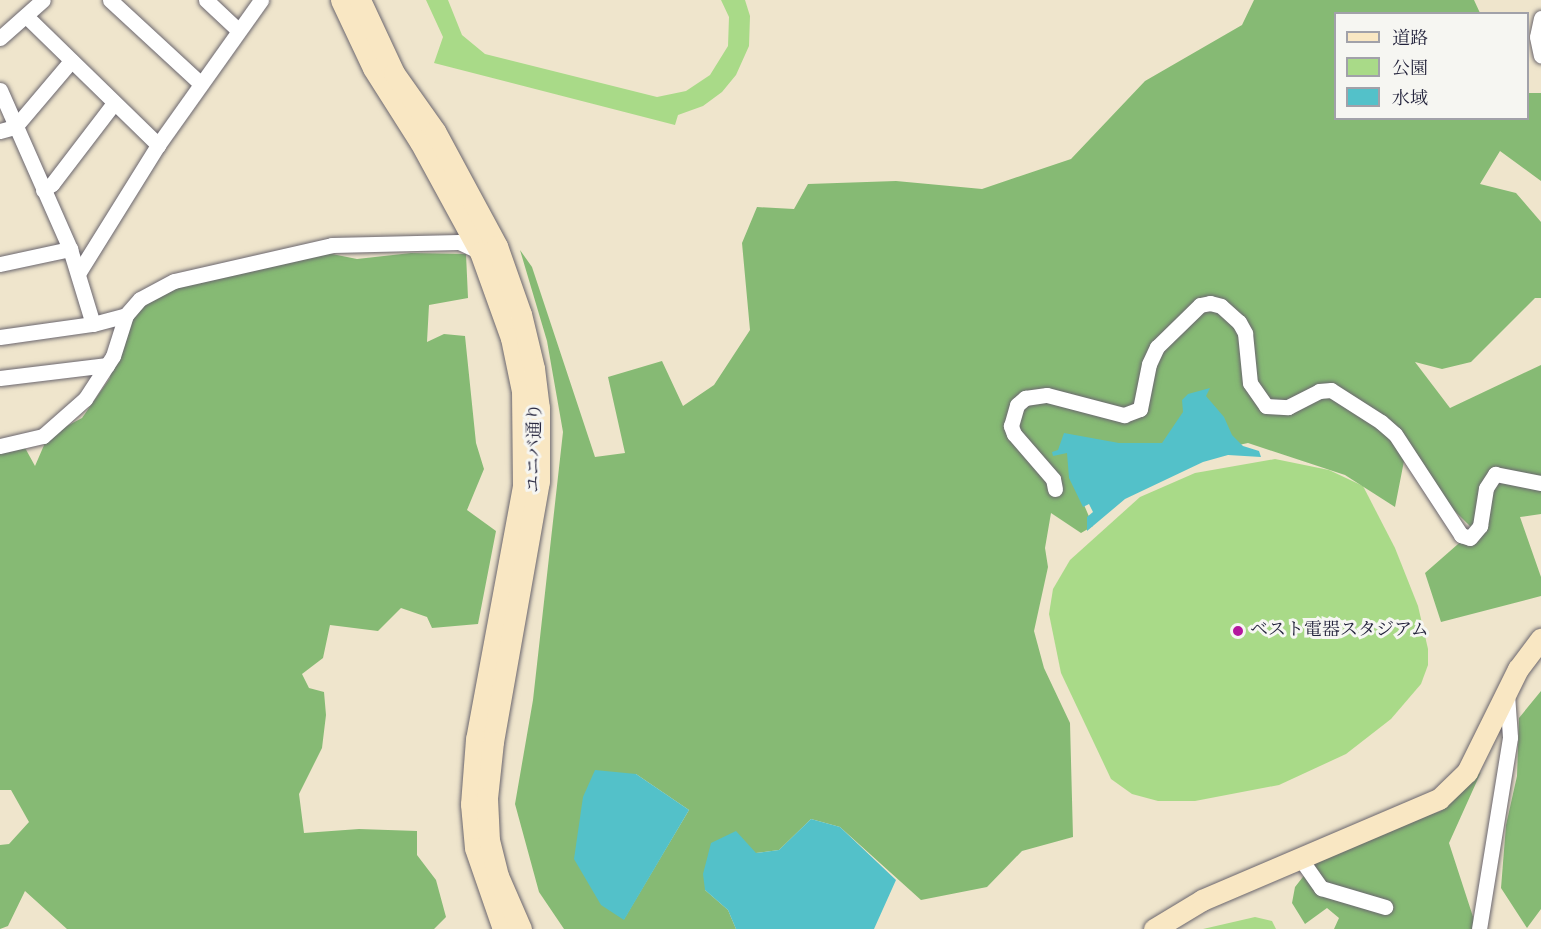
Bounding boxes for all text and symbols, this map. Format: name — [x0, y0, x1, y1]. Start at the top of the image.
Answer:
legend — [1334, 12, 1529, 120]
text: 道路 — [1392, 28, 1428, 51]
text: 公園 — [1392, 58, 1428, 81]
text: 水域 — [1392, 88, 1428, 111]
street label: ユニバ通り — [524, 403, 548, 493]
place label: ベスト電器スタジアム — [1250, 620, 1430, 642]
marker: ベスト電器スタジアム — [1231, 624, 1245, 638]

